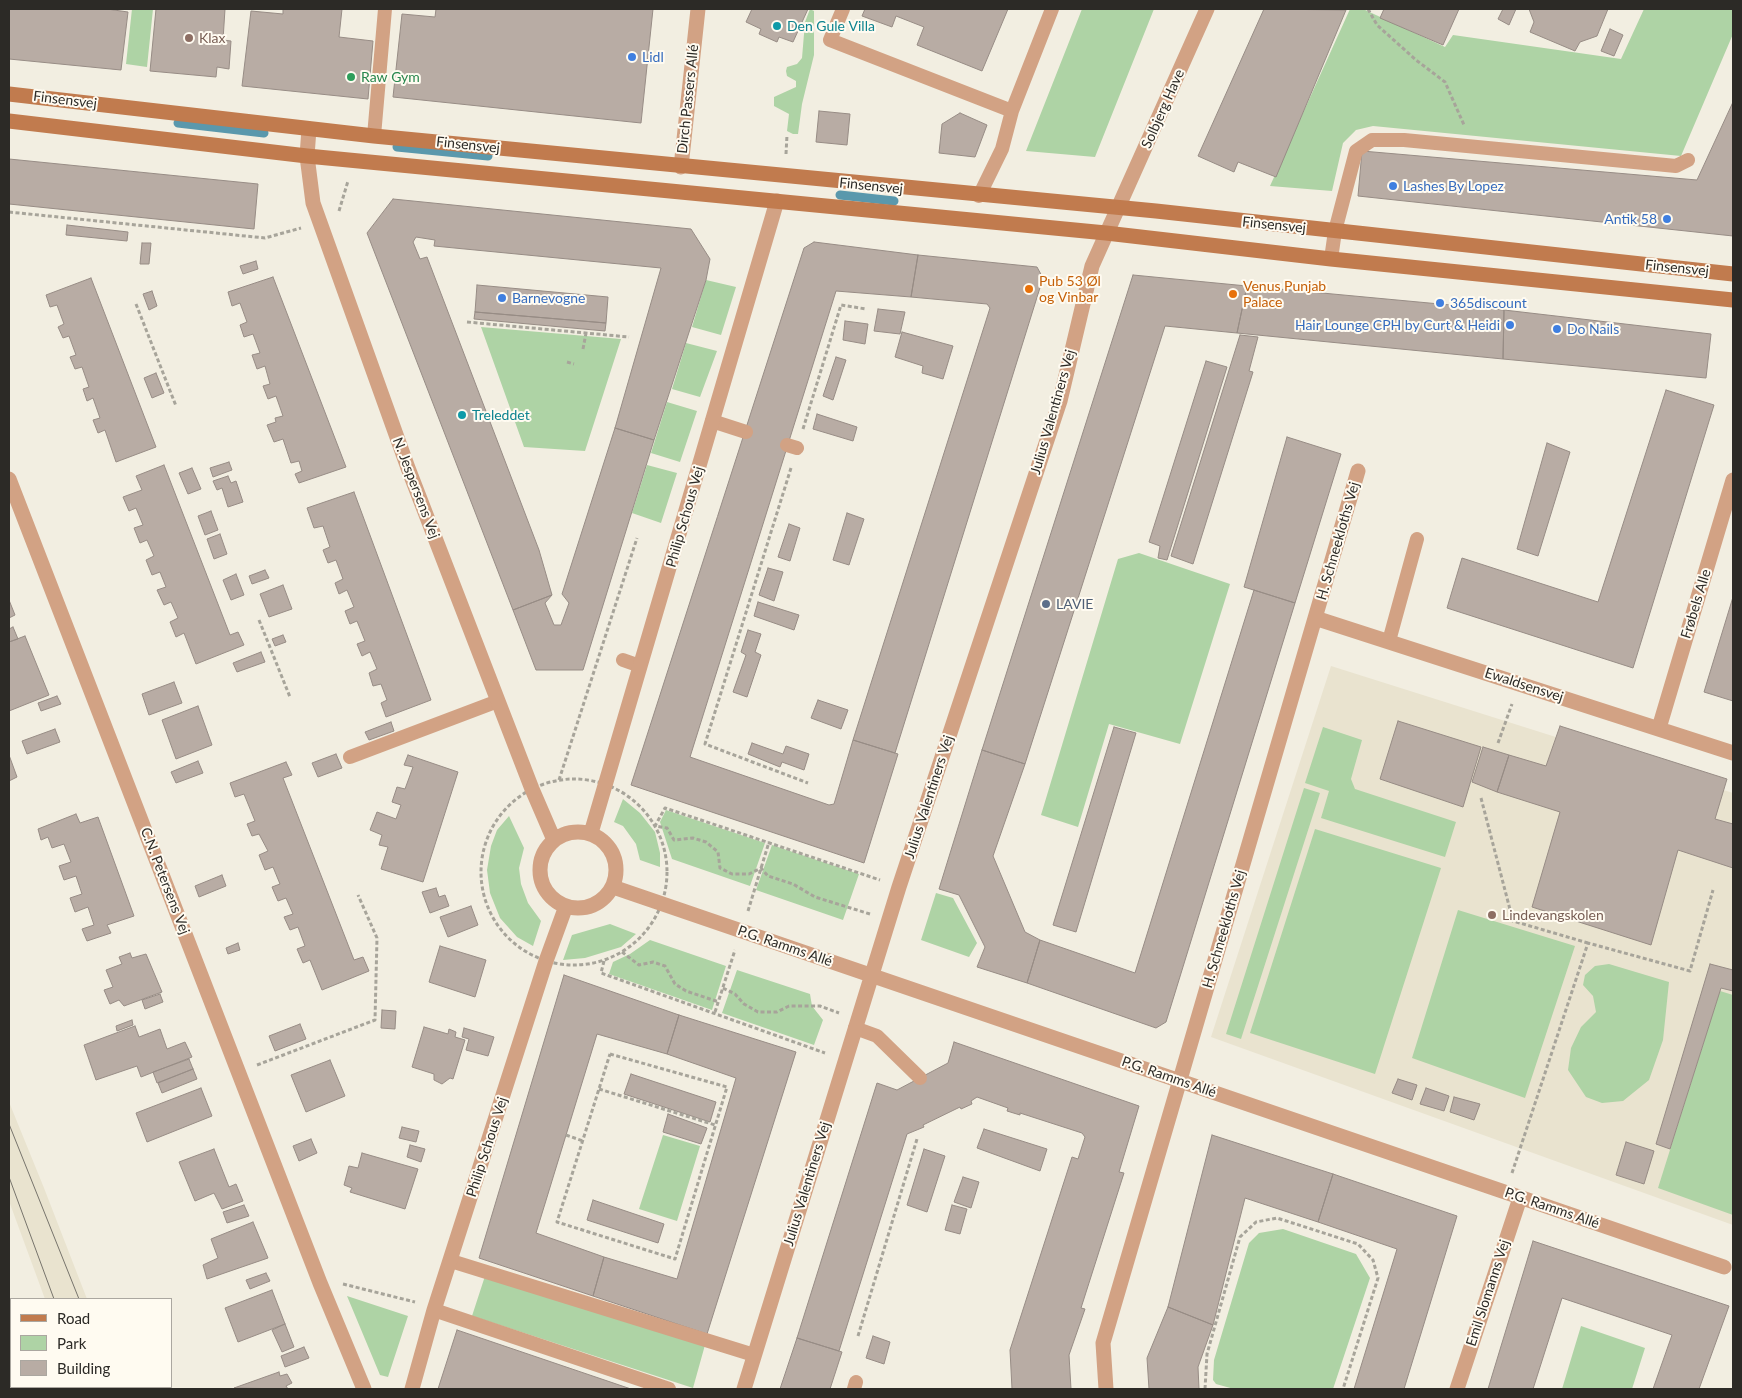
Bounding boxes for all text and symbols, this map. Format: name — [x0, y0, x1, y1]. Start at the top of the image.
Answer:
place label: Den Gule Villa — [787, 18, 875, 34]
marker: Den Gule Villa — [771, 20, 783, 32]
place label: Klax — [199, 30, 226, 46]
marker: Klax — [183, 32, 195, 44]
street label: Dirch Passers Allé — [674, 44, 702, 154]
place label: Lidl — [642, 49, 664, 65]
marker: Lidl — [626, 51, 638, 63]
street label: Solbjerg Have — [1138, 67, 1188, 151]
place label: Raw Gym — [361, 69, 420, 85]
marker: Raw Gym — [345, 71, 357, 83]
street label: Finsensvej — [32, 88, 98, 112]
street label: Finsensvej — [435, 133, 501, 157]
street label: Finsensvej — [838, 174, 904, 198]
place label: Lashes By Lopez — [1403, 178, 1504, 194]
marker: Lashes By Lopez — [1387, 180, 1399, 192]
place label: Antik 58 — [1604, 211, 1657, 227]
street label: Finsensvej — [1241, 213, 1307, 237]
marker: Antik 58 — [1661, 213, 1673, 225]
street label: Finsensvej — [1644, 256, 1710, 280]
place label: Pub 53 Øl og Vinbar — [1039, 273, 1101, 306]
place label: Venus Punjab Palace — [1243, 278, 1326, 310]
marker: Pub 53 Øl og Vinbar — [1023, 283, 1035, 295]
marker: Venus Punjab Palace — [1227, 288, 1239, 300]
place label: Barnevogne — [512, 290, 585, 306]
marker: Barnevogne — [496, 292, 508, 304]
place label: 365discount — [1450, 295, 1527, 311]
marker: 365discount — [1434, 297, 1446, 309]
place label: Hair Lounge CPH by Curt & Heidi — [1295, 317, 1500, 333]
marker: Hair Lounge CPH by Curt & Heidi — [1504, 319, 1516, 331]
place label: Do Nails — [1567, 321, 1619, 337]
marker: Do Nails — [1551, 323, 1563, 335]
street label: Julius Valentiners Vej — [1027, 348, 1079, 476]
place label: Treleddet — [472, 407, 530, 423]
marker: Treleddet — [456, 409, 468, 421]
street label: N. Jespersens Vej — [389, 435, 443, 541]
street label: Philip Schous Vej — [663, 465, 707, 569]
street label: H. Schneekloths Vej — [1313, 480, 1363, 602]
street label: Frøbels Alle — [1677, 567, 1715, 641]
place label: LAVIE — [1056, 596, 1093, 612]
marker: LAVIE — [1040, 598, 1052, 610]
street label: Ewaldsensvej — [1482, 664, 1566, 706]
street label: Julius Valentiners Vej — [901, 733, 957, 861]
street label: C.N. Petersens Vej — [137, 825, 193, 937]
street label: H. Schneekloths Vej — [1199, 868, 1249, 990]
place label: Lindevangskolen — [1502, 907, 1604, 923]
marker: Lindevangskolen — [1486, 909, 1498, 921]
street label: P.G. Ramms Allé — [736, 922, 834, 970]
street label: P.G. Ramms Allé — [1120, 1053, 1218, 1101]
street label: Philip Schous Vej — [463, 1095, 511, 1199]
street label: Julius Valentiners Vej — [780, 1120, 834, 1248]
street label: P.G. Ramms Allé — [1503, 1184, 1601, 1232]
street label: Emil Slomanns Vej — [1463, 1237, 1513, 1349]
legend — [10, 1298, 172, 1388]
text: Road — [57, 1309, 90, 1327]
text: Park — [57, 1334, 86, 1352]
text: Building — [57, 1359, 110, 1377]

